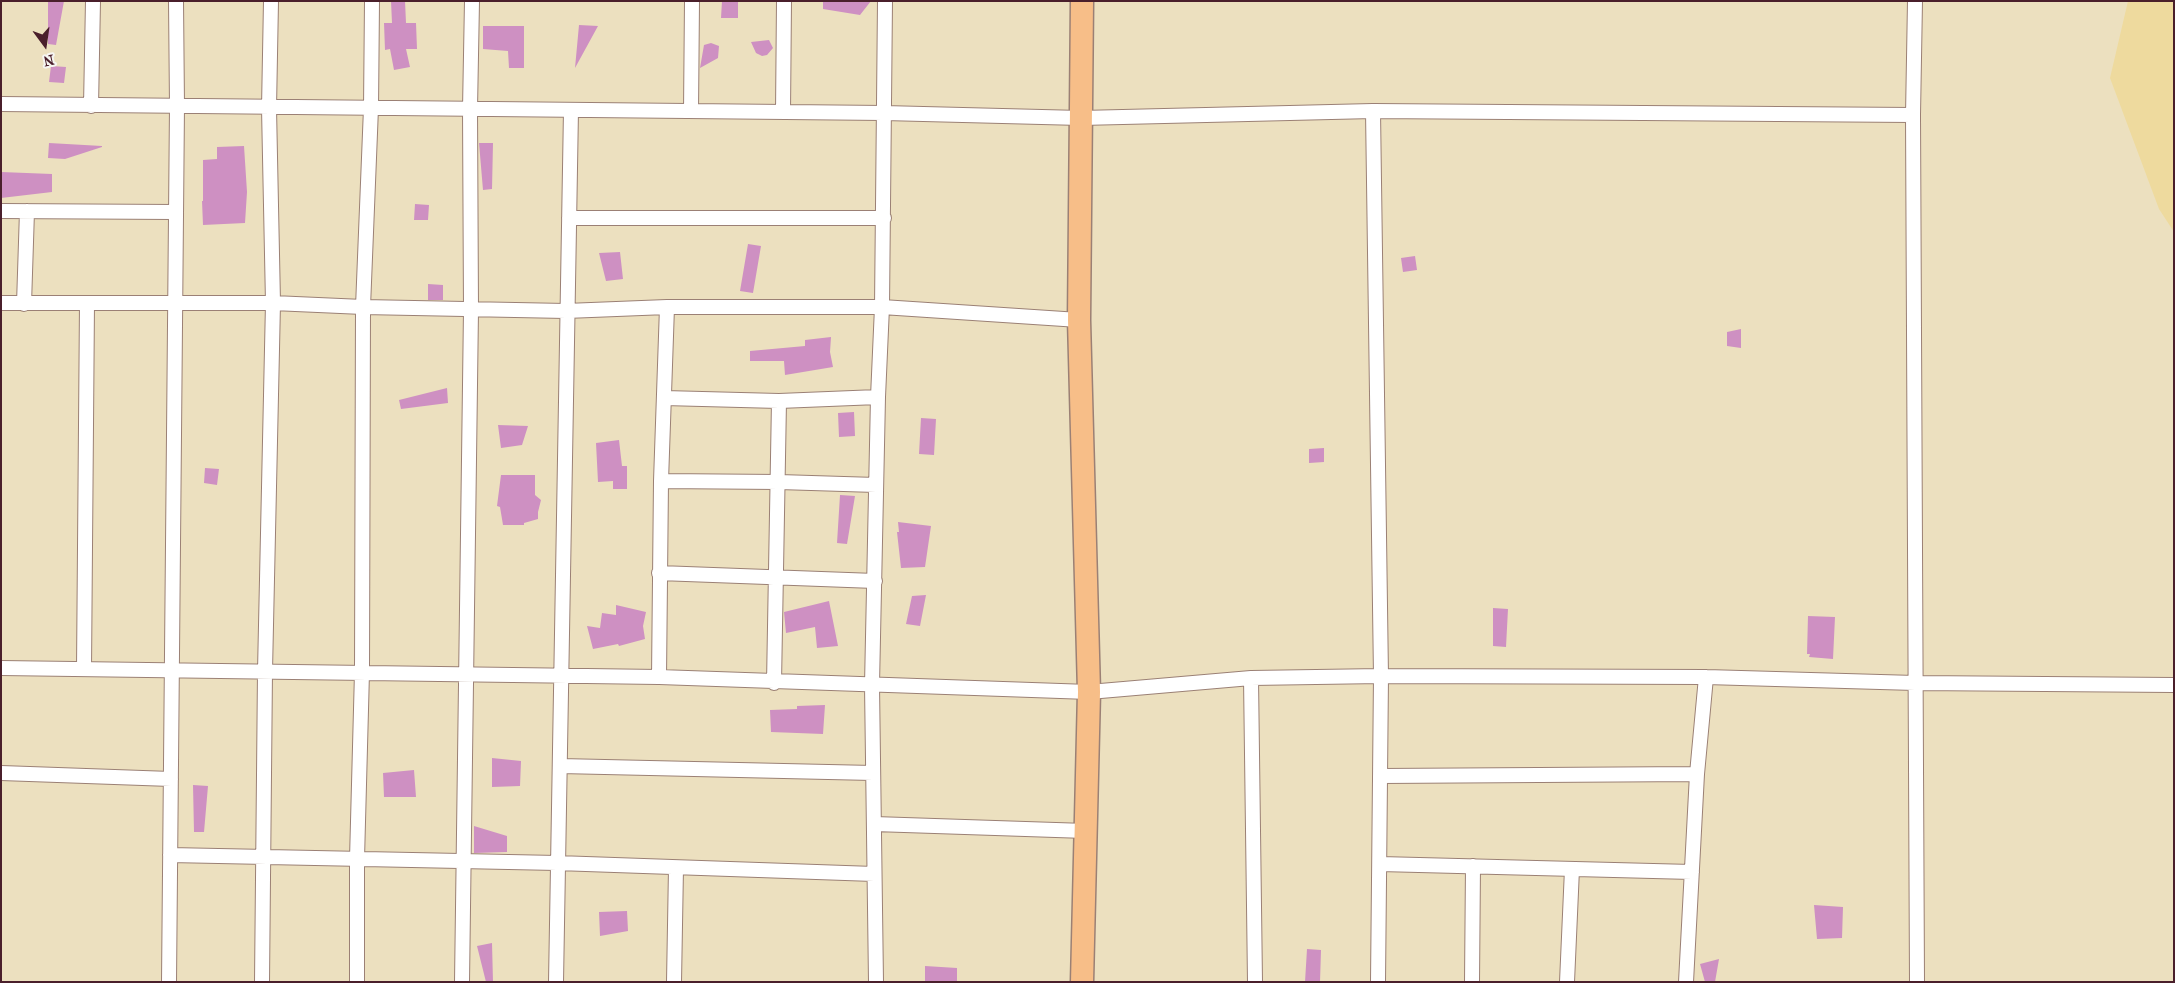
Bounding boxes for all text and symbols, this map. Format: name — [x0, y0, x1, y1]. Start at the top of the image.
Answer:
north arrow — [20, 20, 70, 70]
text: N — [42, 51, 56, 70]

